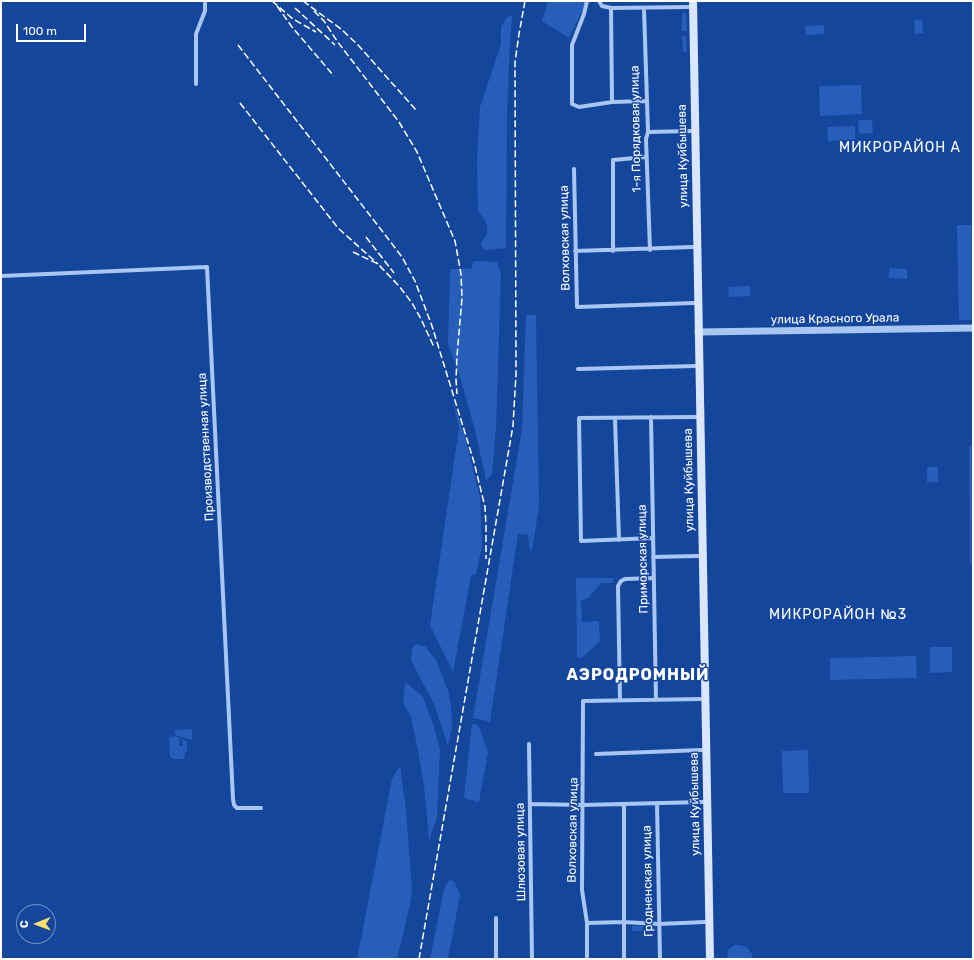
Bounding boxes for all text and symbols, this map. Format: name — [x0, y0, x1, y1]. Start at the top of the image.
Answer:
scale bar — [18, 16, 88, 42]
text: 100 m — [23, 24, 57, 38]
street label: 1-я Порядковая улица — [628, 65, 644, 193]
street label: улица Куйбышева — [675, 104, 691, 208]
district label: МИКРОРАЙОН А — [839, 140, 961, 156]
street label: Волховская улица — [557, 185, 573, 291]
street label: улица Красного Урала — [771, 311, 899, 327]
street label: Производственная улица — [195, 373, 217, 521]
street label: улица Куйбышева — [681, 428, 697, 532]
street label: Приморская улица — [635, 504, 651, 614]
district label: МИКРОРАЙОН №3 — [769, 607, 907, 623]
district label: АЭРОДРОМНЫЙ — [566, 665, 710, 685]
street label: улица Куйбышева — [687, 752, 703, 856]
street label: Волховская улица — [565, 777, 581, 883]
street label: Шлюзовая улица — [513, 803, 529, 901]
street label: Гродненская улица — [640, 825, 656, 937]
north arrow — [16, 904, 56, 944]
text: С — [18, 920, 31, 928]

